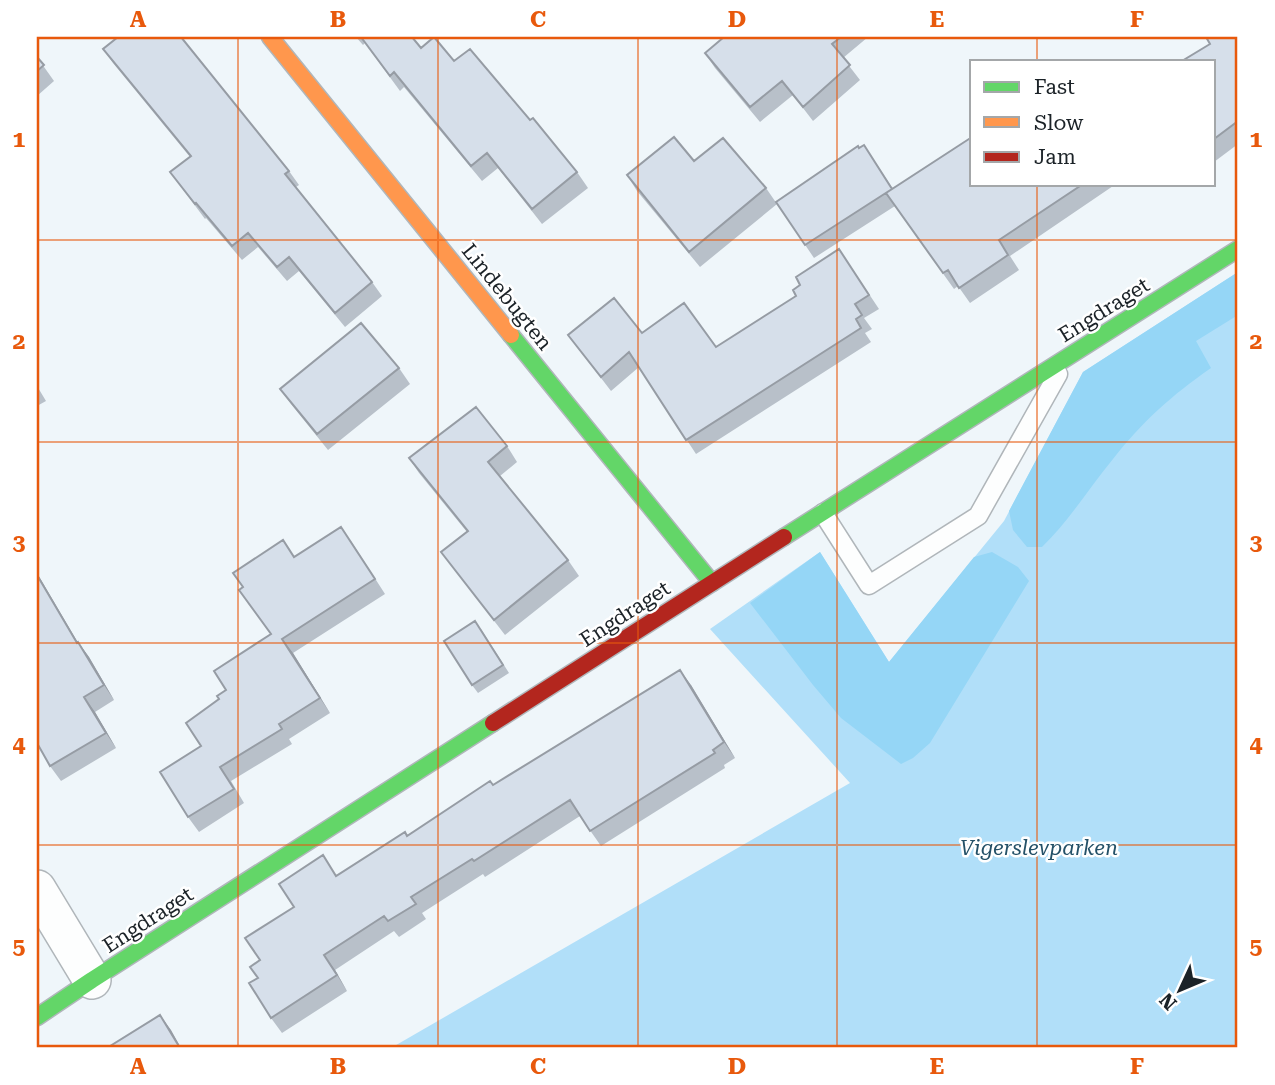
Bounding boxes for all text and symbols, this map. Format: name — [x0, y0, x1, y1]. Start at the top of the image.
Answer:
text: A — [130, 6, 147, 33]
text: B — [330, 6, 346, 33]
text: C — [530, 6, 546, 33]
text: D — [728, 6, 746, 33]
text: E — [930, 6, 944, 33]
text: F — [1130, 6, 1144, 33]
legend — [970, 60, 1216, 186]
text: Fast — [1034, 75, 1075, 99]
text: Slow — [1034, 111, 1084, 135]
text: 1 — [13, 126, 26, 153]
text: 1 — [1250, 126, 1263, 153]
text: Jam — [1034, 145, 1076, 169]
street label: Lindebugten — [457, 239, 557, 355]
street label: Engdraget — [1054, 273, 1154, 347]
text: 2 — [13, 328, 25, 355]
text: 2 — [1250, 328, 1262, 355]
text: 3 — [13, 529, 26, 556]
text: 3 — [1250, 529, 1263, 556]
street label: Engdraget — [576, 576, 675, 652]
text: 4 — [13, 731, 26, 758]
text: 4 — [1250, 731, 1263, 758]
park label: Vigerslevparken — [960, 836, 1118, 860]
street label: Engdraget — [99, 882, 198, 958]
text: 5 — [13, 933, 26, 960]
text: 5 — [1250, 933, 1263, 960]
north arrow — [1146, 956, 1216, 1026]
text: N — [1155, 988, 1181, 1015]
text: A — [130, 1053, 147, 1080]
text: B — [330, 1053, 346, 1080]
text: C — [530, 1053, 546, 1080]
text: D — [728, 1053, 746, 1080]
text: E — [930, 1053, 944, 1080]
text: F — [1130, 1053, 1144, 1080]

